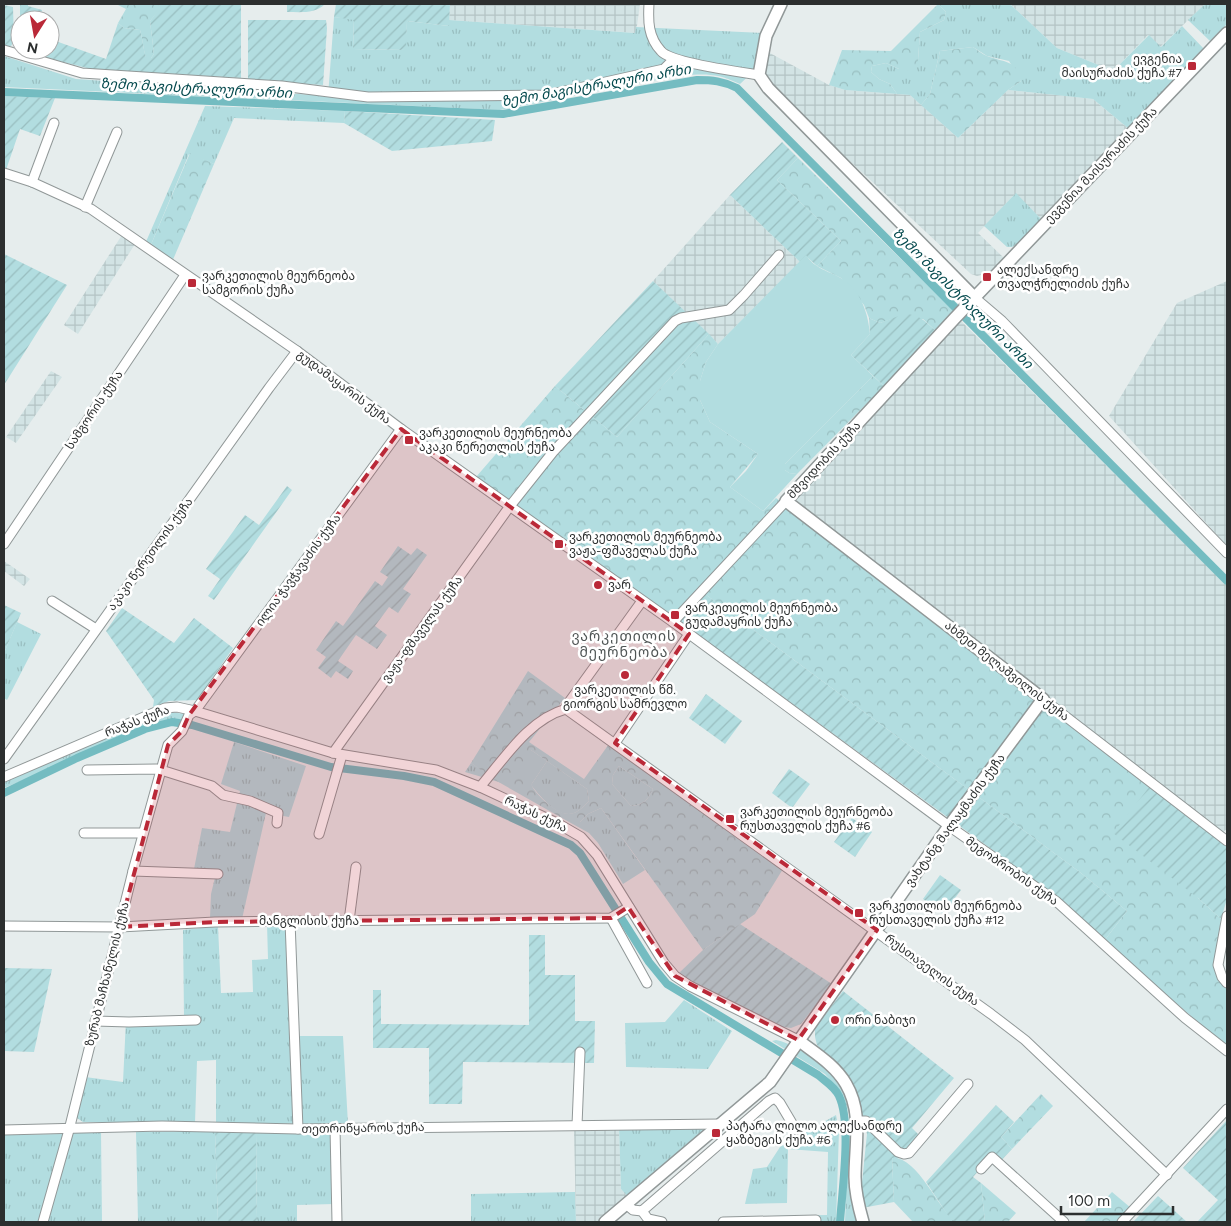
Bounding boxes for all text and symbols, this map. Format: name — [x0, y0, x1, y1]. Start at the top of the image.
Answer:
north arrow — [10, 10, 60, 60]
text: N — [26, 38, 40, 57]
place label: ევგენია მაისურაძის ქუჩა #7 — [1061, 52, 1183, 80]
water label: ზემო მაგისტრალური არხი — [500, 60, 693, 111]
marker: ევგენია მაისურაძის ქუჩა #7 — [1186, 60, 1198, 72]
water label: ზემო მაგისტრალური არხი — [100, 75, 293, 102]
street label: ევგენია მაისურაძის ქუჩა — [1042, 104, 1160, 226]
water label: ზემო მაგისტრალური არხი — [889, 225, 1037, 373]
place label: ალექსანდრე თვალჭრელიძის ქუჩა — [997, 263, 1130, 292]
place label: ვარკეთილის მეურნეობა სამგორის ქუჩა — [202, 269, 355, 297]
marker: ალექსანდრე თვალჭრელიძის ქუჩა — [981, 271, 993, 283]
marker: ვარკეთილის მეურნეობა სამგორის ქუჩა — [186, 277, 198, 289]
street label: გუდამაყარის ქუჩა — [294, 347, 394, 428]
street label: სამგორის ქუჩა — [62, 368, 126, 452]
street label: მშვიდობის ქუჩა — [785, 418, 864, 502]
place label: ვარკეთილის მეურნეობა აკაკი წერეთლის ქუჩა — [419, 426, 572, 455]
marker: ვარკეთილის მეურნეობა აკაკი წერეთლის ქუჩა — [403, 434, 415, 446]
street label: აკაკი წერეთლის ქუჩა — [104, 495, 196, 614]
street label: ილია ჭავჭავაძის ქუჩა — [253, 511, 344, 629]
place label: ვარკეთილის მეურნეობა ვაჟა-ფშაველას ქუჩა — [569, 530, 722, 559]
marker: ვარკეთილის მეურნეობა ვაჟა-ფშაველას ქუჩა — [553, 538, 565, 550]
street label: ვაჟა-ფშაველას ქუჩა — [379, 573, 466, 686]
place label: ვარ — [608, 578, 631, 592]
marker: ვარ — [592, 579, 604, 591]
place label: ვარკეთილის მეურნეობა გუდამაყრის ქუჩა — [685, 601, 838, 630]
marker: ვარკეთილის მეურნეობა გუდამაყრის ქუჩა — [669, 609, 681, 621]
street label: ახმეთ მელაშვილის ქუჩა — [941, 618, 1072, 725]
district label: ვარკეთილის მეურნეობა — [571, 628, 677, 661]
marker: ვარკეთილის წმ. გიორგის სამრევლო — [619, 669, 631, 681]
place label: ვარკეთილის წმ. გიორგის სამრევლო — [563, 683, 687, 712]
street label: რაჭას ქუჩა — [103, 702, 171, 740]
street label: ვახტანგ მალაყმაძის ქუჩა — [902, 751, 1009, 890]
street label: რაჭას ქუჩა — [502, 793, 570, 835]
place label: ვარკეთილის მეურნეობა რუსთაველის ქუჩა #6 — [740, 805, 893, 834]
marker: ვარკეთილის მეურნეობა რუსთაველის ქუჩა #6 — [724, 813, 736, 825]
street label: მეგობრობის ქუჩა — [963, 834, 1061, 908]
place label: ვარკეთილის მეურნეობა რუსთაველის ქუჩა #12 — [869, 899, 1022, 928]
street label: ზურაბ მაჩხანელის ქუჩა — [82, 900, 133, 1048]
marker: ვარკეთილის მეურნეობა რუსთაველის ქუჩა #12 — [853, 907, 865, 919]
street label: მანგლისის ქუჩა — [259, 914, 359, 929]
street label: რუსთაველის ქუჩა — [882, 931, 982, 1010]
place label: ორი ნაბიჯი — [845, 1013, 916, 1027]
marker: ორი ნაბიჯი — [829, 1014, 841, 1026]
place label: პატარა ლილო ალექსანდრე ყაზბეგის ქუჩა #6 — [726, 1119, 902, 1147]
street label: თეთრიწყაროს ქუჩა — [301, 1120, 425, 1136]
marker: პატარა ლილო ალექსანდრე ყაზბეგის ქუჩა #6 — [710, 1127, 722, 1139]
scale bar — [1061, 1184, 1174, 1216]
text: 100 m — [1068, 1192, 1110, 1210]

